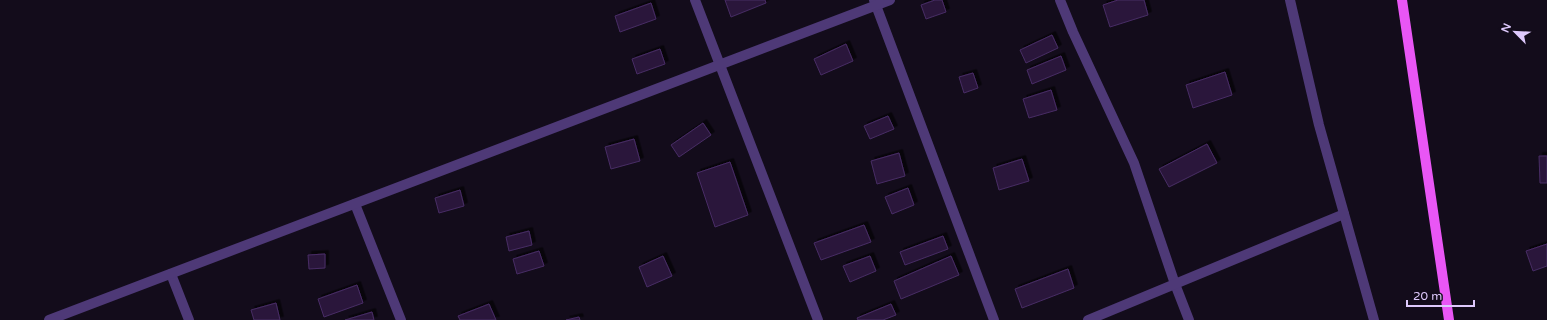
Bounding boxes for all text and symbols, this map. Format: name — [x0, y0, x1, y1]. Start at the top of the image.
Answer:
north arrow — [1495, 12, 1535, 52]
text: N — [1499, 21, 1514, 35]
scale bar — [1407, 282, 1474, 308]
text: 20 m — [1413, 289, 1442, 303]

